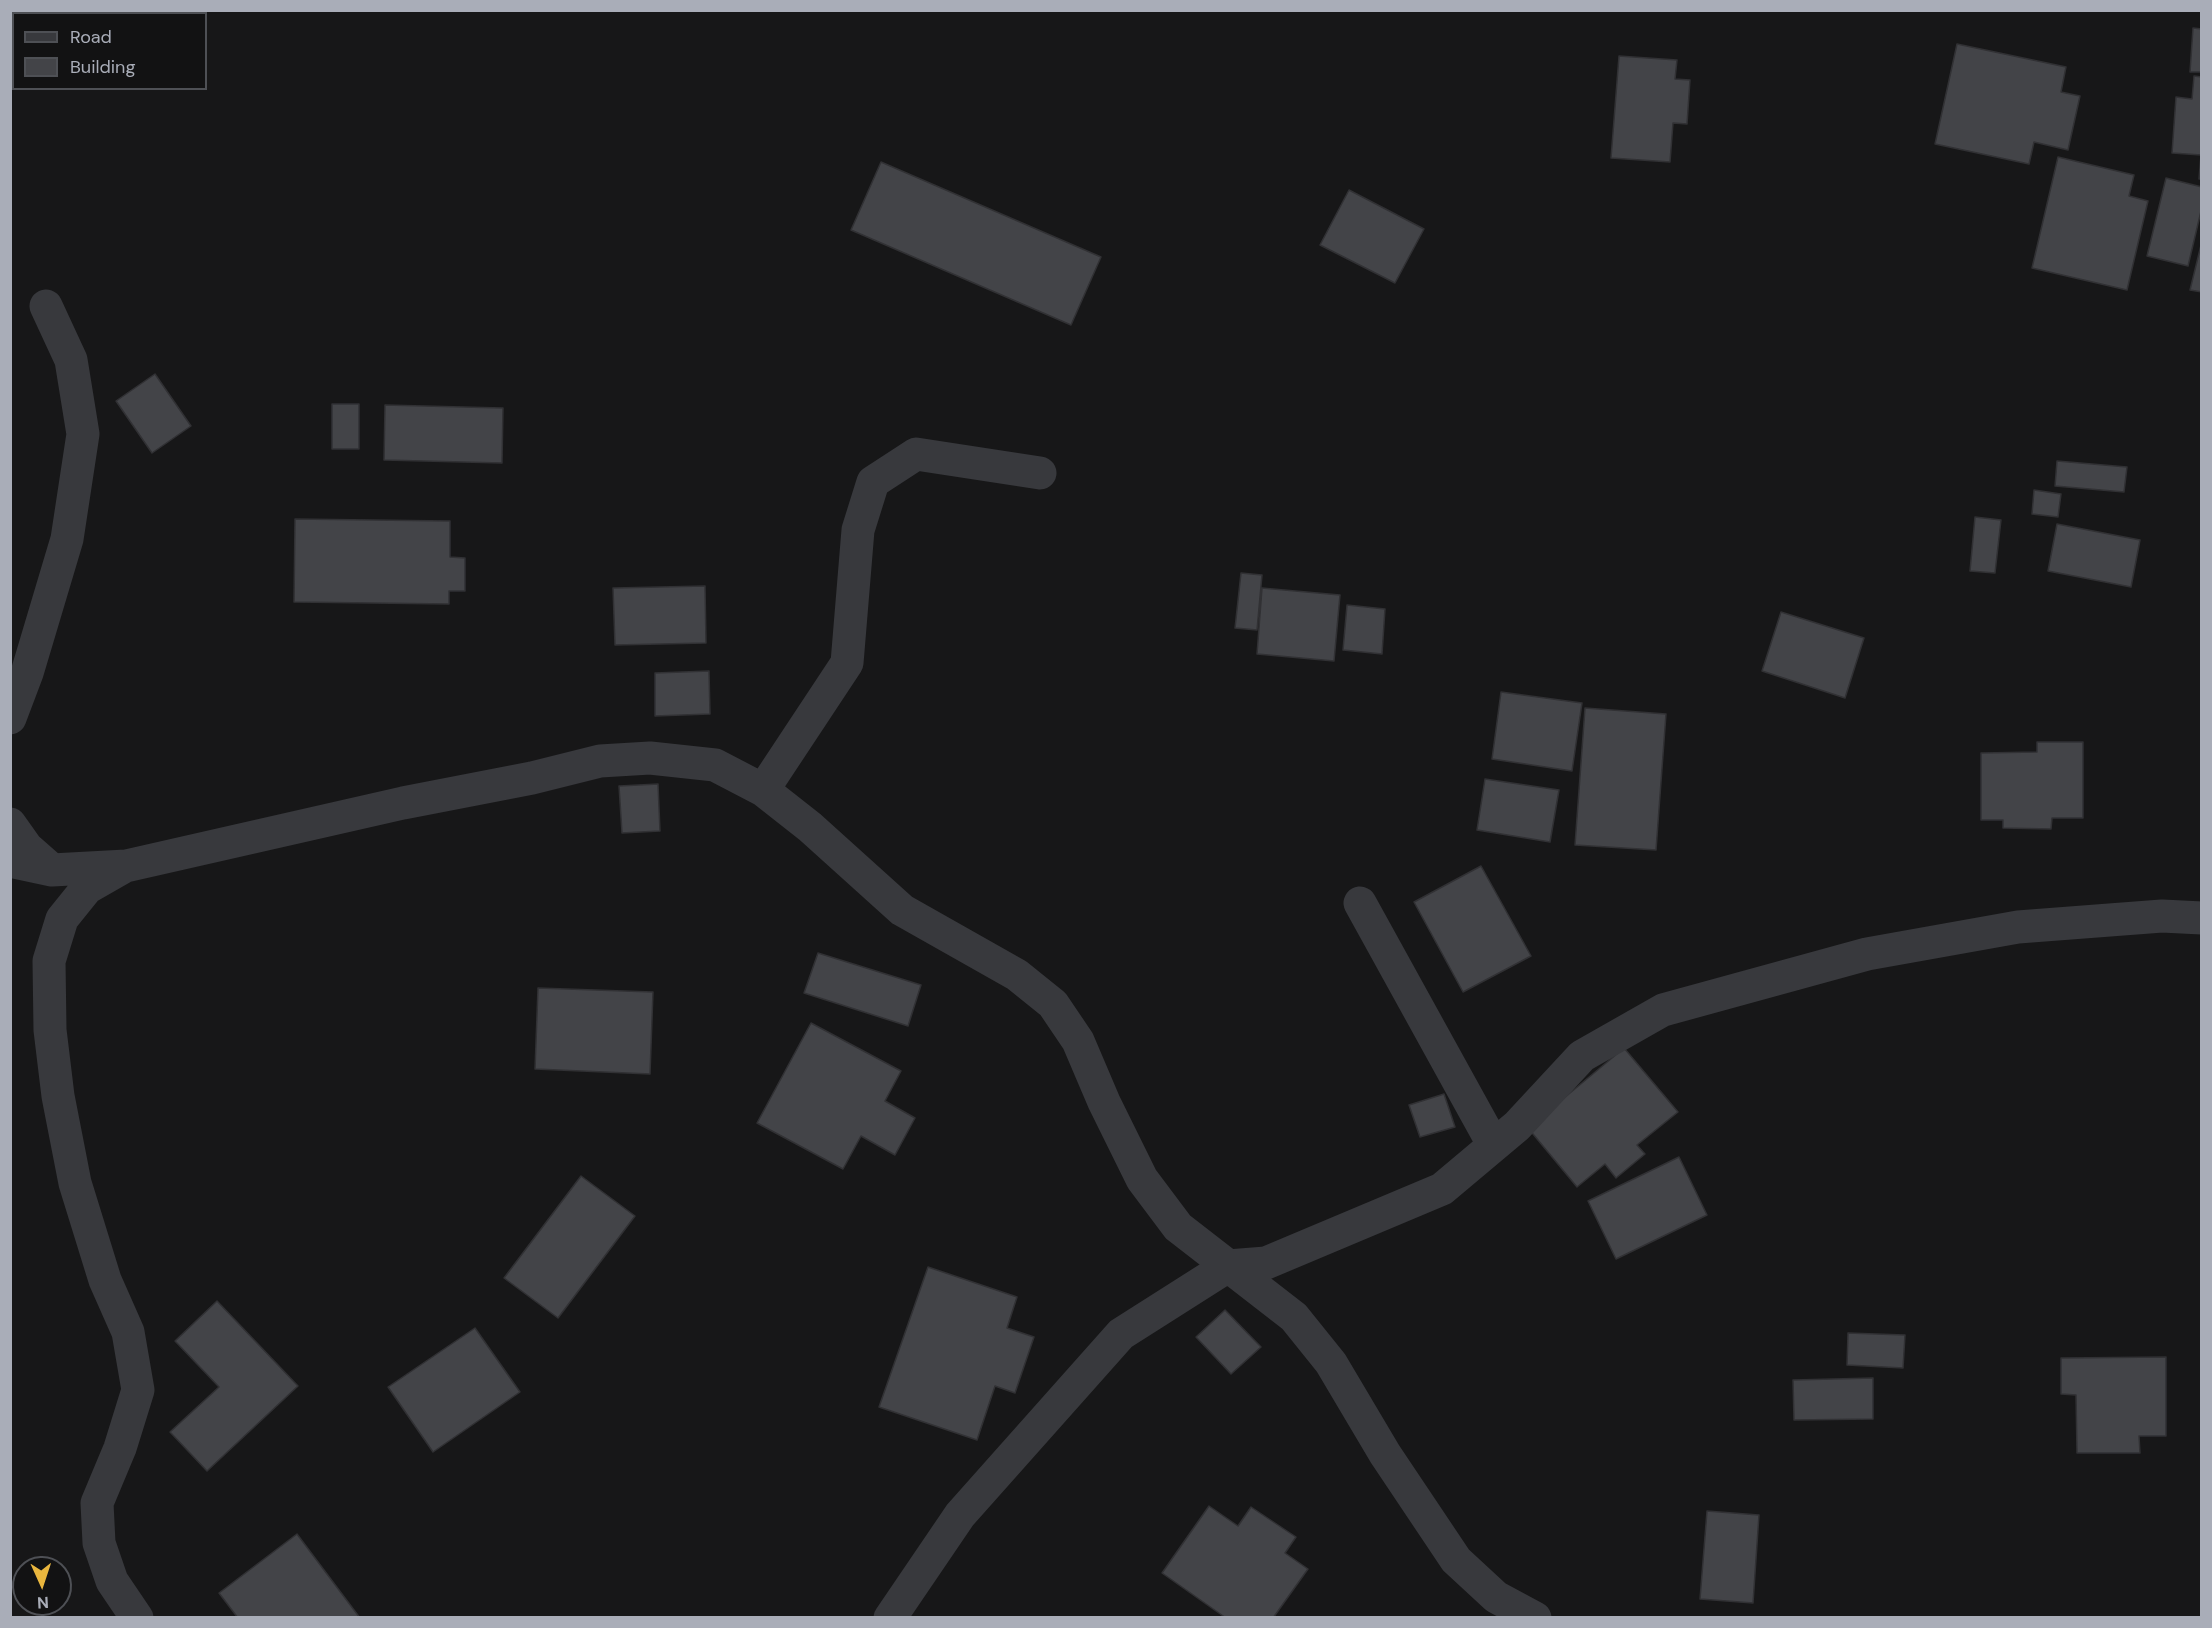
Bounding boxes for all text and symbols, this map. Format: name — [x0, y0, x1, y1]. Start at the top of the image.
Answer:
legend — [12, 12, 207, 90]
text: Road — [70, 25, 112, 49]
text: Building — [70, 55, 135, 79]
north arrow — [12, 1556, 72, 1616]
text: N — [36, 1592, 49, 1613]

